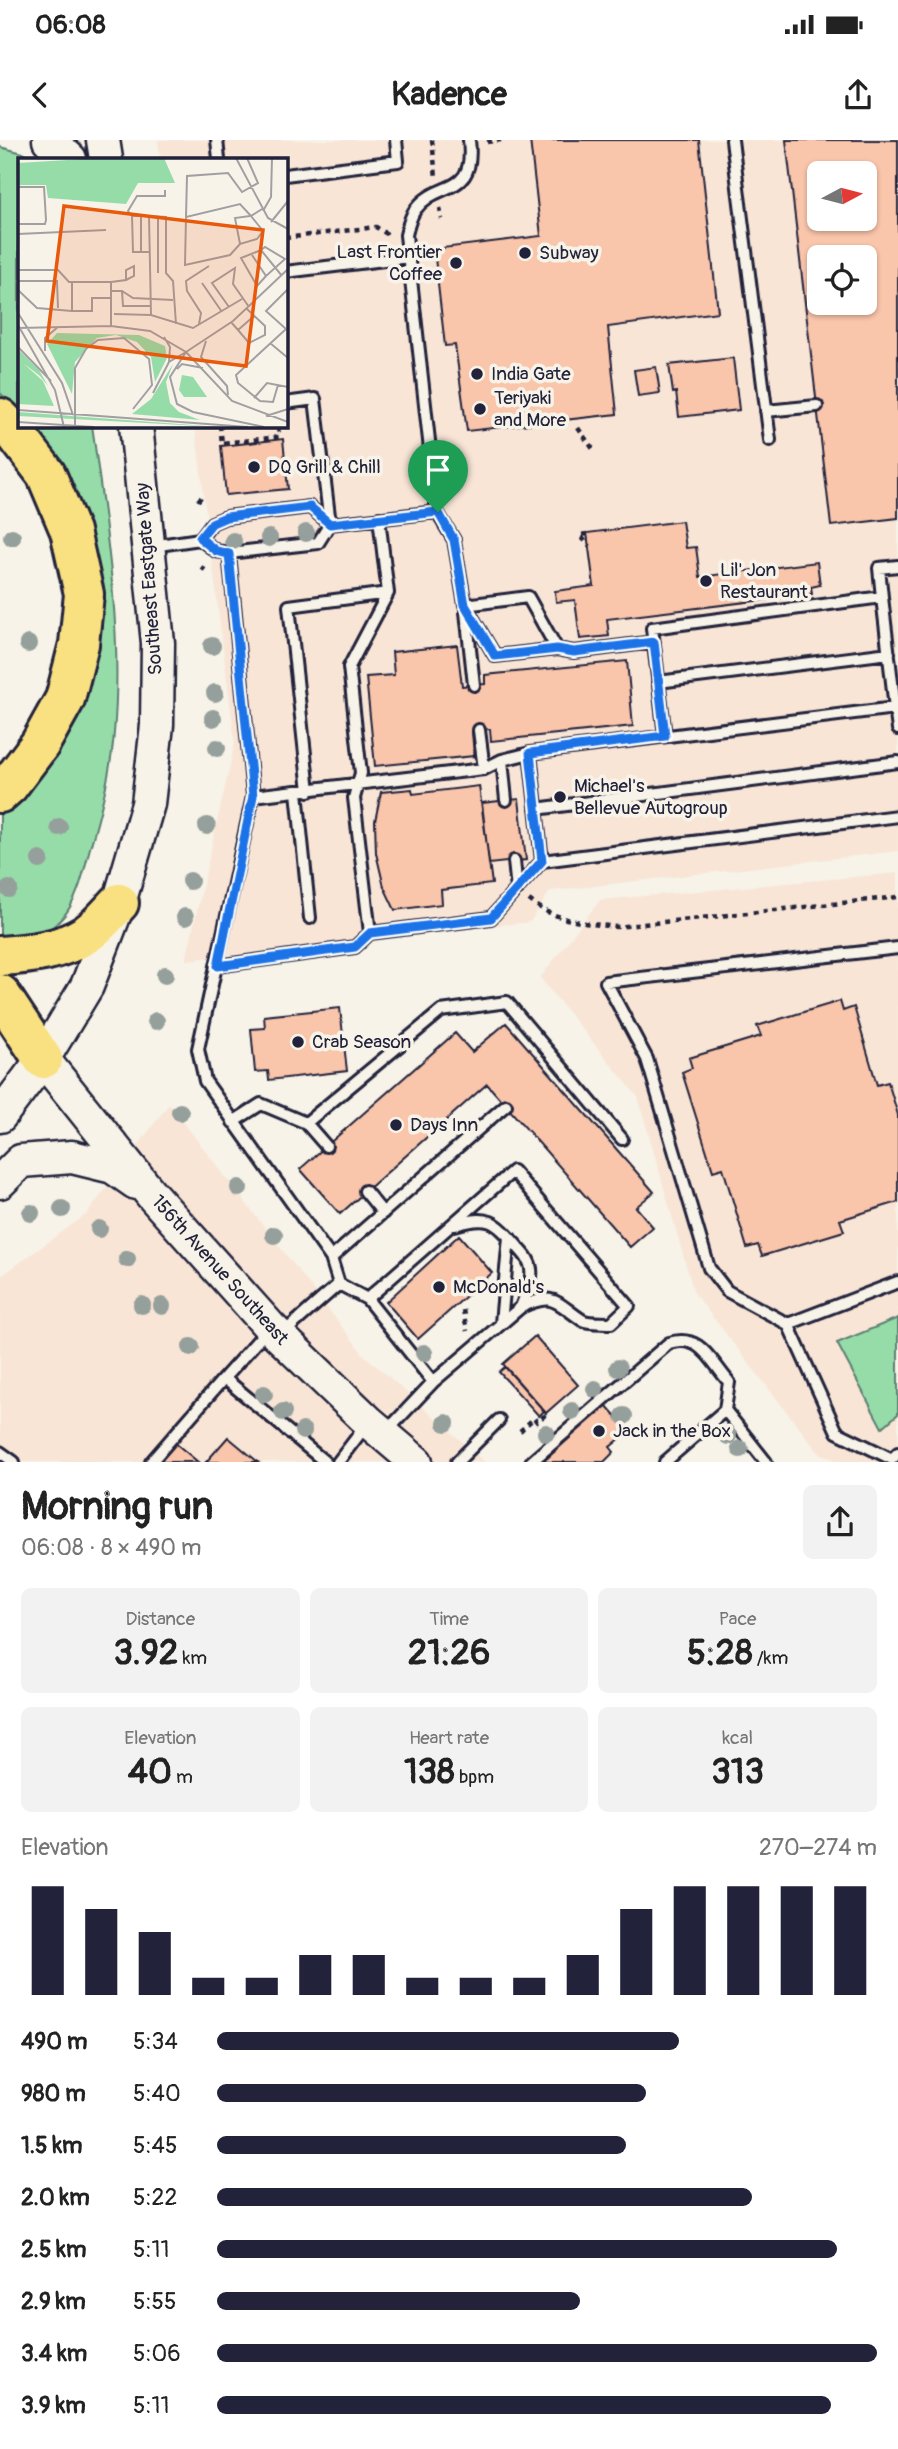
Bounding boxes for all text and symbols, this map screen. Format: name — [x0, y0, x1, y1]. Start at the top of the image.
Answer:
text: 06:08 — [35, 9, 106, 41]
text: Kadence — [391, 75, 507, 115]
icon: back — [21, 76, 59, 114]
icon: share — [839, 76, 877, 114]
inset map — [18, 158, 287, 427]
north arrow — [807, 161, 877, 231]
map controls — [807, 161, 877, 315]
place label: Last Frontier Coffee — [337, 240, 443, 286]
place label: Subway — [539, 241, 599, 265]
marker: Subway — [517, 245, 533, 261]
button: locate — [807, 245, 877, 315]
marker: Last Frontier Coffee — [448, 255, 464, 271]
place label: India Gate — [491, 362, 571, 386]
marker: India Gate — [469, 366, 485, 382]
place label: Teriyaki and More — [494, 386, 567, 432]
marker: Teriyaki and More — [472, 401, 488, 417]
pin — [408, 440, 468, 512]
icon: arrive — [419, 451, 457, 489]
place label: DQ Grill & Chill — [268, 455, 381, 479]
marker: DQ Grill & Chill — [246, 459, 262, 475]
street label: Southeast Eastgate Way — [130, 482, 168, 676]
place label: Lil' Jon Restaurant — [720, 558, 808, 604]
marker: Lil' Jon Restaurant — [698, 573, 714, 589]
place label: Michael's Bellevue Autogroup — [574, 774, 728, 820]
marker: Michael's Bellevue Autogroup — [552, 789, 568, 805]
place label: Crab Season — [312, 1030, 411, 1054]
marker: Crab Season — [290, 1034, 306, 1050]
place label: Days Inn — [410, 1113, 478, 1137]
marker: Days Inn — [388, 1117, 404, 1133]
street label: 156th Avenue Southeast — [146, 1190, 294, 1350]
place label: McDonald's — [453, 1275, 544, 1299]
marker: McDonald's — [431, 1279, 447, 1295]
place label: Jack in the Box — [613, 1419, 731, 1443]
marker: Jack in the Box — [591, 1423, 607, 1439]
text: Morning run — [21, 1483, 213, 1531]
button: share — [803, 1485, 877, 1559]
text: 06:08 · 8 × 490 m — [21, 1533, 201, 1562]
text: Distance — [126, 1607, 195, 1631]
text: Time — [429, 1607, 469, 1631]
text: Pace — [719, 1607, 756, 1631]
text: 3.92 — [113, 1631, 178, 1675]
text: 21:26 — [408, 1631, 490, 1675]
text: 5:28 — [687, 1631, 753, 1675]
text: km — [178, 1646, 207, 1670]
text: /km — [753, 1646, 788, 1670]
text: Elevation — [124, 1726, 197, 1750]
text: Heart rate — [409, 1726, 489, 1750]
text: kcal — [722, 1726, 753, 1750]
text: 40 — [128, 1750, 172, 1794]
text: 138 — [404, 1750, 455, 1794]
text: 313 — [711, 1750, 764, 1794]
text: m — [172, 1765, 193, 1789]
text: bpm — [455, 1765, 494, 1789]
text: Elevation — [21, 1833, 109, 1862]
text: 270–274 m — [759, 1833, 877, 1862]
text: 490 m — [21, 2027, 87, 2056]
text: 5:34 — [133, 2027, 178, 2056]
text: 980 m — [21, 2079, 86, 2108]
text: 5:40 — [133, 2079, 181, 2108]
text: 1.5 km — [21, 2131, 83, 2160]
text: 5:45 — [133, 2131, 177, 2160]
text: 2.0 km — [21, 2183, 90, 2212]
text: 5:22 — [133, 2183, 177, 2212]
text: 2.5 km — [21, 2235, 86, 2264]
text: 5:11 — [133, 2235, 170, 2264]
text: 2.9 km — [21, 2287, 86, 2316]
text: 5:55 — [133, 2287, 177, 2316]
text: 3.4 km — [21, 2339, 87, 2368]
text: 5:06 — [133, 2339, 181, 2368]
text: 3.9 km — [21, 2391, 86, 2420]
text: 5:11 — [133, 2391, 170, 2420]

